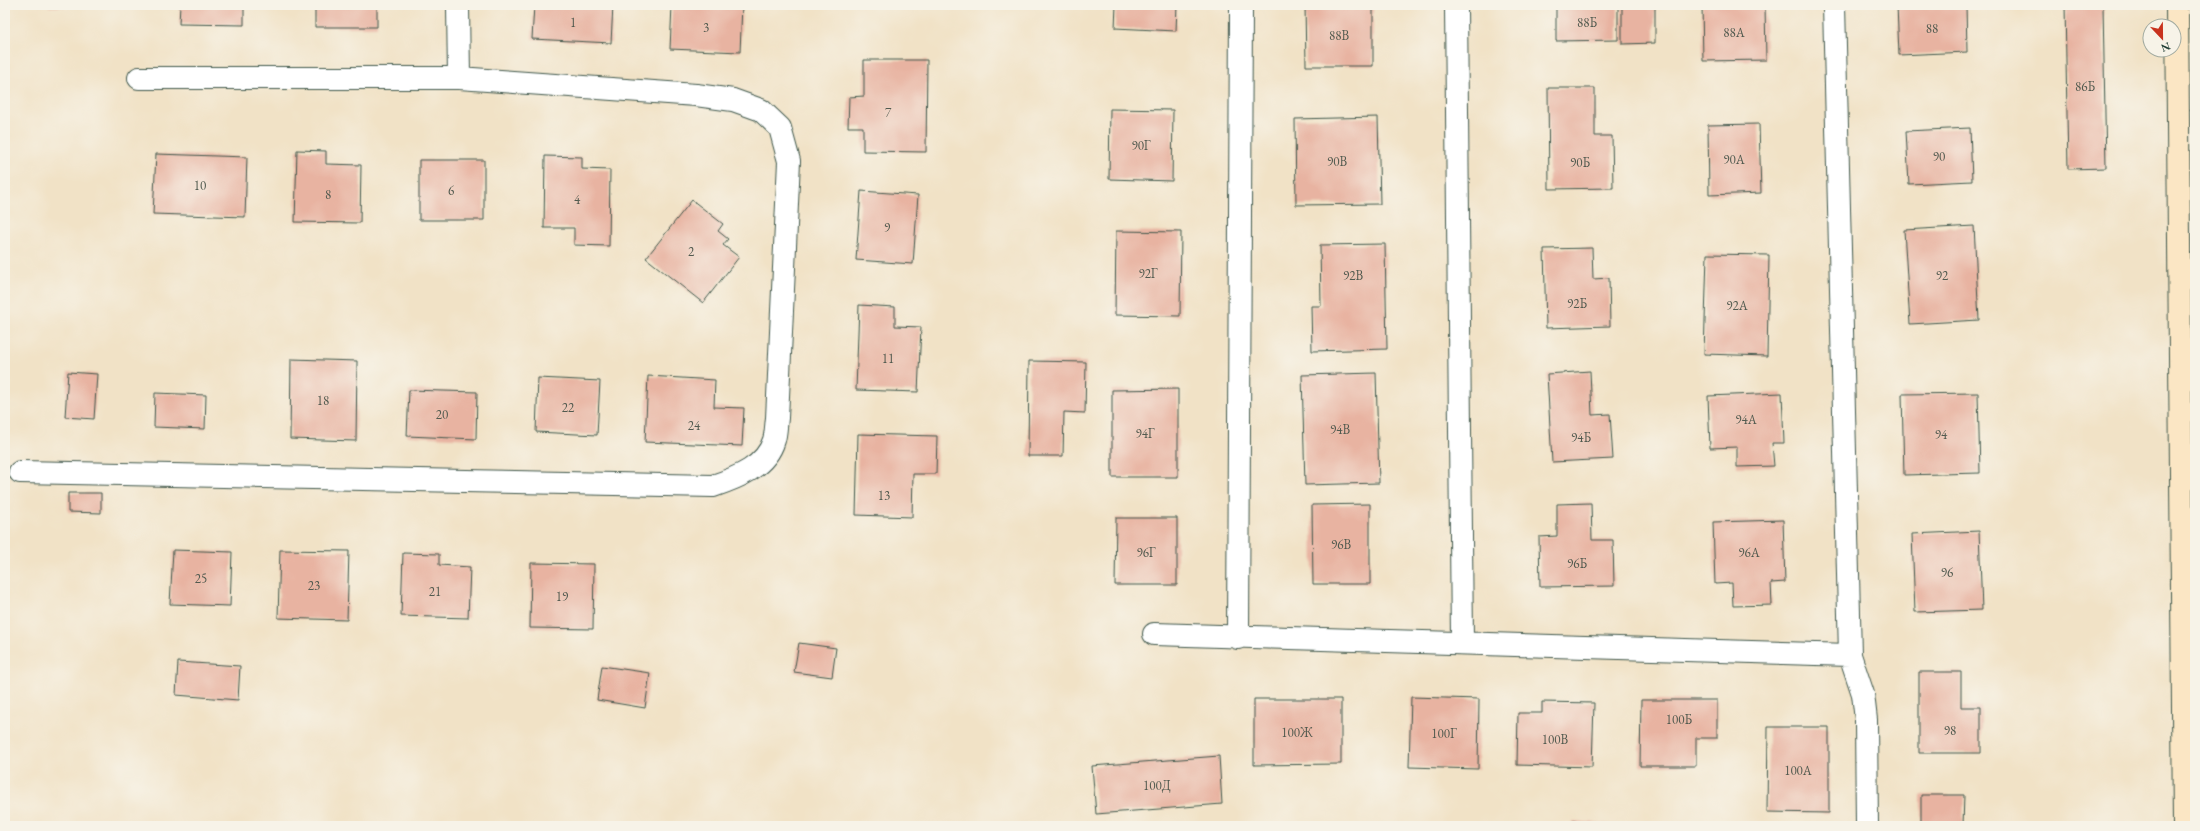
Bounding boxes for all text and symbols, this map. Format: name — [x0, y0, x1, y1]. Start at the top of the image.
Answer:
house number: 1 — [570, 14, 576, 31]
house number: 88Б — [1577, 14, 1597, 31]
north arrow — [2142, 18, 2182, 58]
house number: 3 — [703, 19, 709, 36]
house number: 88 — [1926, 20, 1938, 37]
house number: 88А — [1723, 24, 1746, 41]
house number: 88В — [1329, 27, 1349, 44]
text: N — [2159, 39, 2172, 55]
house number: 86Б — [2075, 78, 2095, 95]
house number: 7 — [885, 104, 892, 121]
house number: 90Г — [1131, 137, 1151, 154]
house number: 90 — [1933, 148, 1945, 165]
house number: 90А — [1723, 151, 1746, 168]
house number: 90В — [1327, 153, 1347, 170]
house number: 90Б — [1570, 154, 1590, 171]
house number: 10 — [194, 177, 206, 194]
house number: 6 — [448, 182, 454, 199]
house number: 8 — [325, 186, 331, 203]
house number: 4 — [574, 191, 581, 208]
house number: 9 — [884, 219, 891, 236]
house number: 2 — [688, 243, 695, 260]
house number: 92Г — [1138, 265, 1158, 282]
house number: 92В — [1343, 267, 1363, 284]
house number: 92 — [1936, 267, 1949, 284]
house number: 92Б — [1567, 295, 1587, 312]
house number: 92А — [1726, 297, 1749, 314]
house number: 11 — [882, 350, 894, 367]
house number: 18 — [317, 392, 329, 409]
house number: 22 — [562, 399, 575, 416]
house number: 20 — [436, 406, 448, 423]
house number: 94А — [1735, 411, 1758, 428]
house number: 24 — [688, 417, 701, 434]
house number: 94В — [1330, 421, 1350, 438]
house number: 94Г — [1135, 425, 1155, 442]
house number: 94 — [1935, 426, 1948, 443]
house number: 94Б — [1571, 429, 1591, 446]
house number: 13 — [878, 487, 890, 504]
house number: 96В — [1331, 536, 1351, 553]
house number: 96Г — [1136, 544, 1156, 561]
house number: 96А — [1738, 544, 1761, 561]
house number: 96Б — [1567, 555, 1587, 572]
house number: 96 — [1941, 564, 1953, 581]
house number: 25 — [195, 570, 207, 587]
house number: 23 — [308, 577, 320, 594]
house number: 21 — [429, 583, 441, 600]
house number: 19 — [556, 588, 569, 605]
house number: 100Б — [1666, 711, 1693, 728]
house number: 98 — [1944, 722, 1956, 739]
house number: 100Ж — [1281, 724, 1313, 741]
house number: 100Г — [1431, 725, 1457, 742]
house number: 100В — [1542, 731, 1569, 748]
house number: 100А — [1784, 762, 1813, 779]
house number: 100Д — [1143, 777, 1171, 794]

